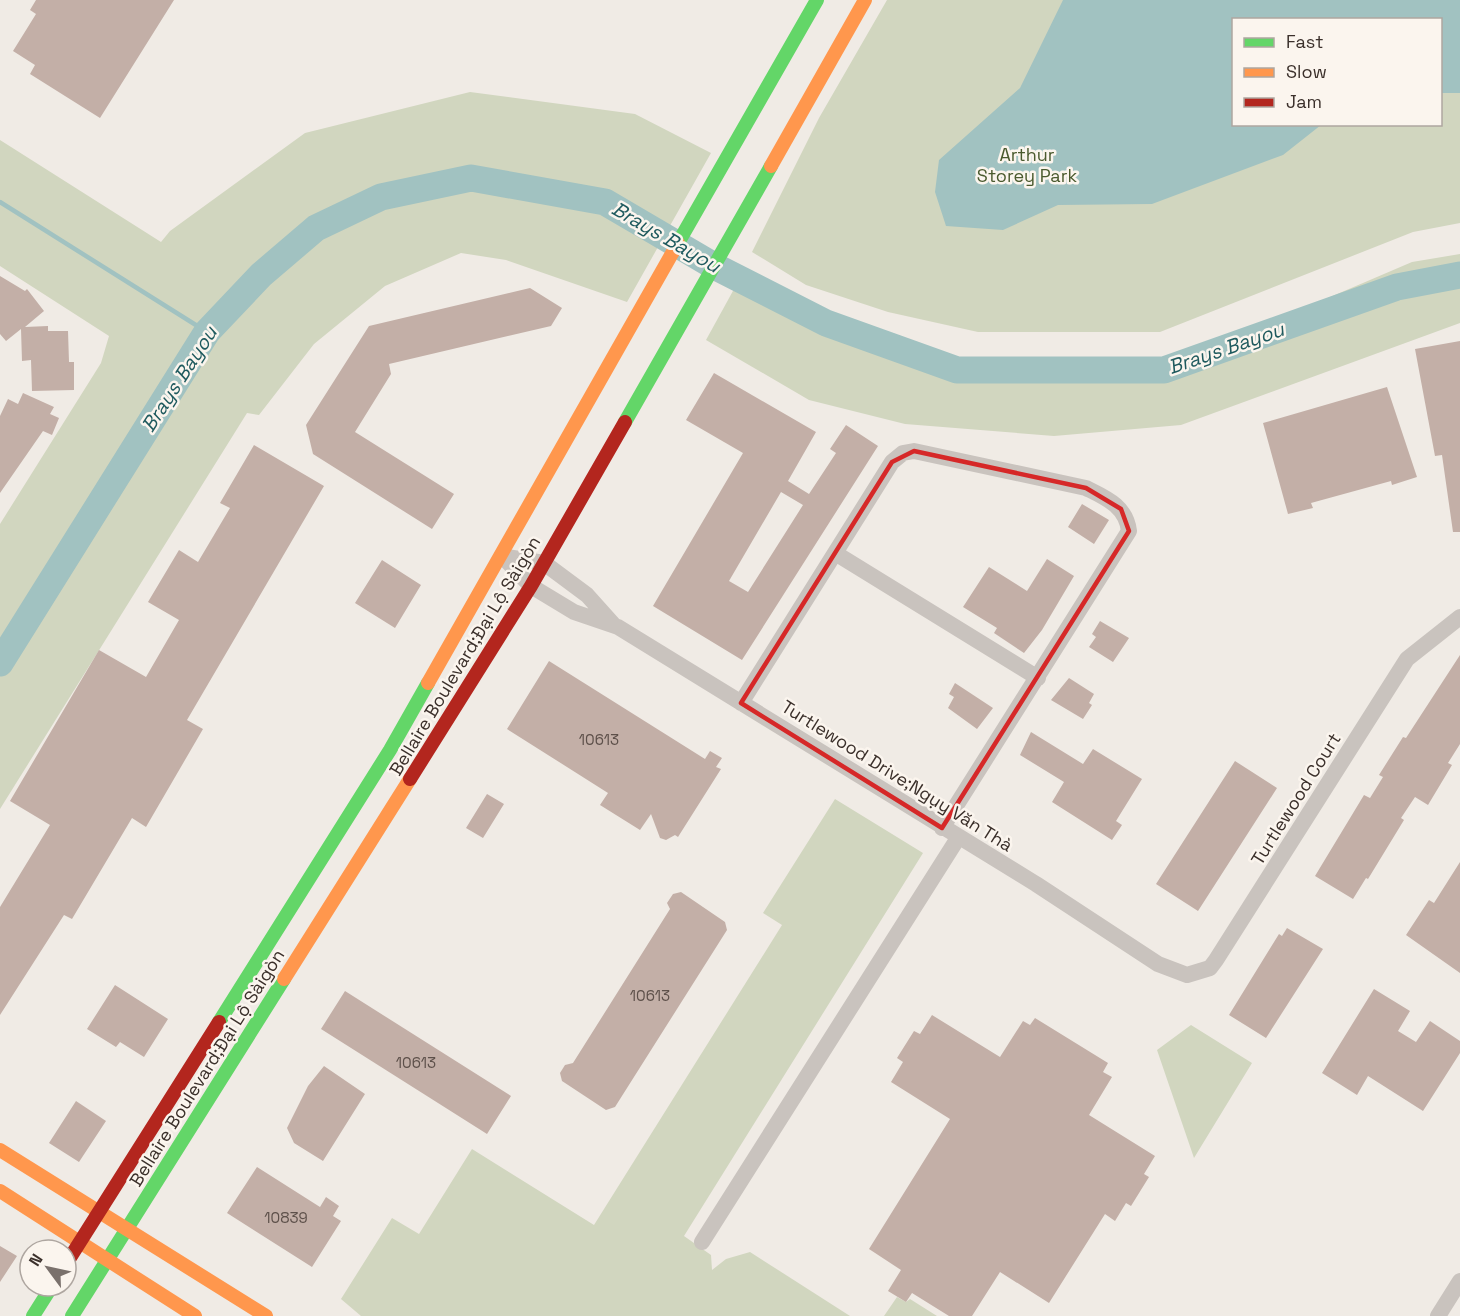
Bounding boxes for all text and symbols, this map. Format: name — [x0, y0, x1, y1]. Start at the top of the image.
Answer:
legend — [1232, 18, 1442, 126]
text: Fast — [1286, 30, 1323, 53]
text: Slow — [1286, 60, 1327, 83]
text: Jam — [1286, 90, 1322, 113]
park label: Arthur Storey Park — [977, 143, 1077, 187]
water label: Brays Bayou — [607, 196, 726, 279]
water label: Brays Bayou — [1165, 315, 1289, 380]
water label: Brays Bayou — [135, 320, 224, 437]
street label: Bellaire Boulevard;Đại Lộ Sàigòn — [384, 532, 545, 780]
street label: Turtlewood Drive;Ngụy Văn Thà — [777, 695, 1017, 856]
street label: Turtlewood Court — [1246, 728, 1346, 869]
house number: 10613 — [579, 730, 619, 749]
street label: Bellaire Boulevard;Đại Lộ Sàigòn — [124, 945, 289, 1191]
house number: 10613 — [630, 986, 670, 1005]
house number: 10613 — [396, 1053, 436, 1072]
house number: 10839 — [264, 1208, 308, 1227]
north arrow — [18, 1238, 78, 1298]
text: N — [24, 1250, 48, 1270]

